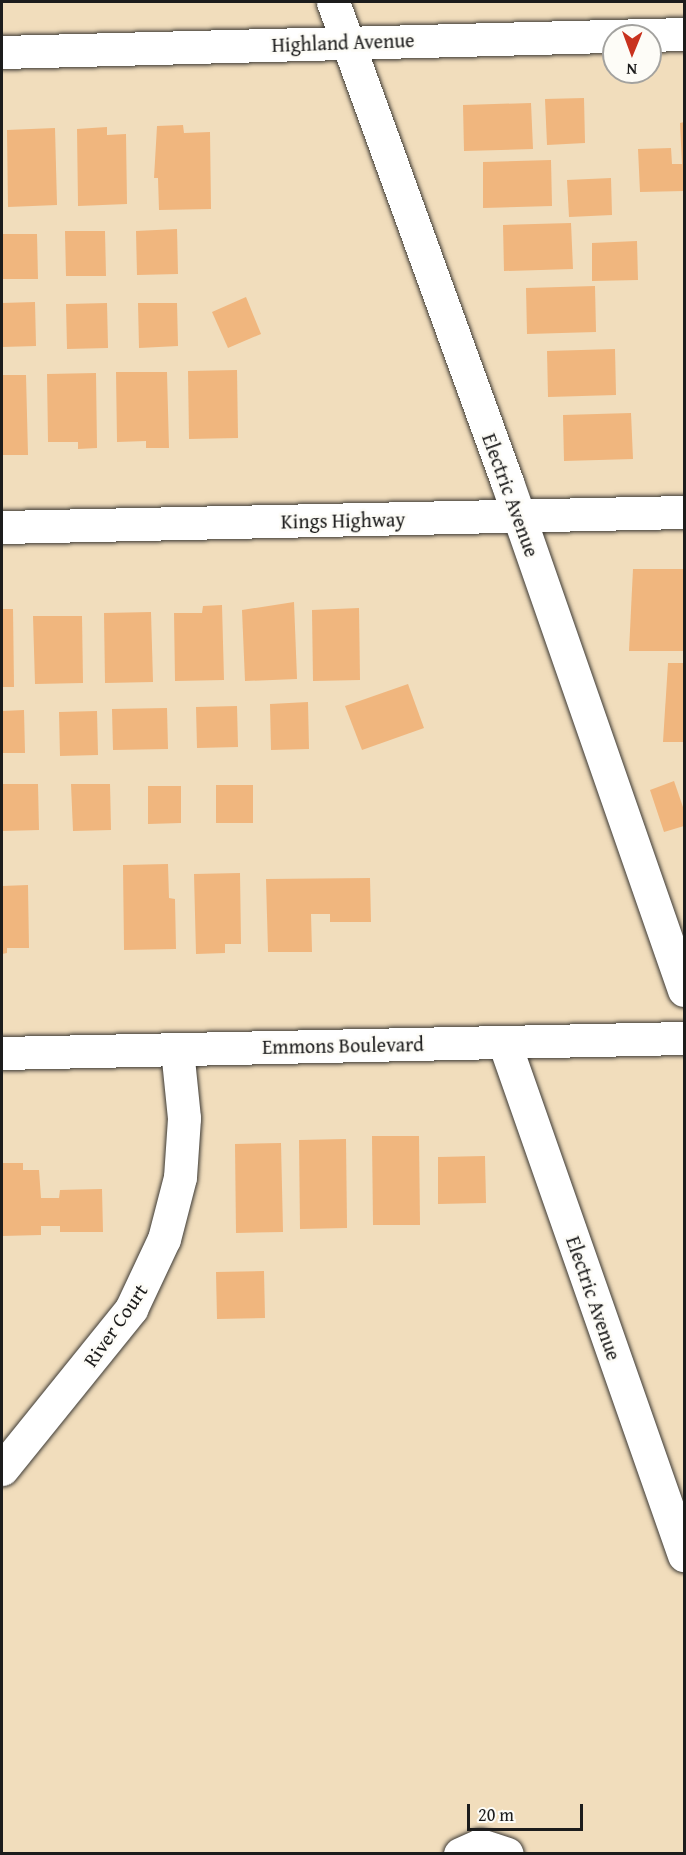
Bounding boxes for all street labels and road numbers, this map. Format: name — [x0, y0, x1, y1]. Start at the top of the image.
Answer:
street label: Highland Avenue — [271, 28, 415, 56]
street label: Electric Avenue — [478, 430, 544, 560]
street label: Kings Highway — [281, 507, 405, 533]
street label: Emmons Boulevard — [262, 1032, 424, 1058]
street label: Electric Avenue — [562, 1233, 626, 1363]
street label: River Court — [78, 1279, 152, 1371]

